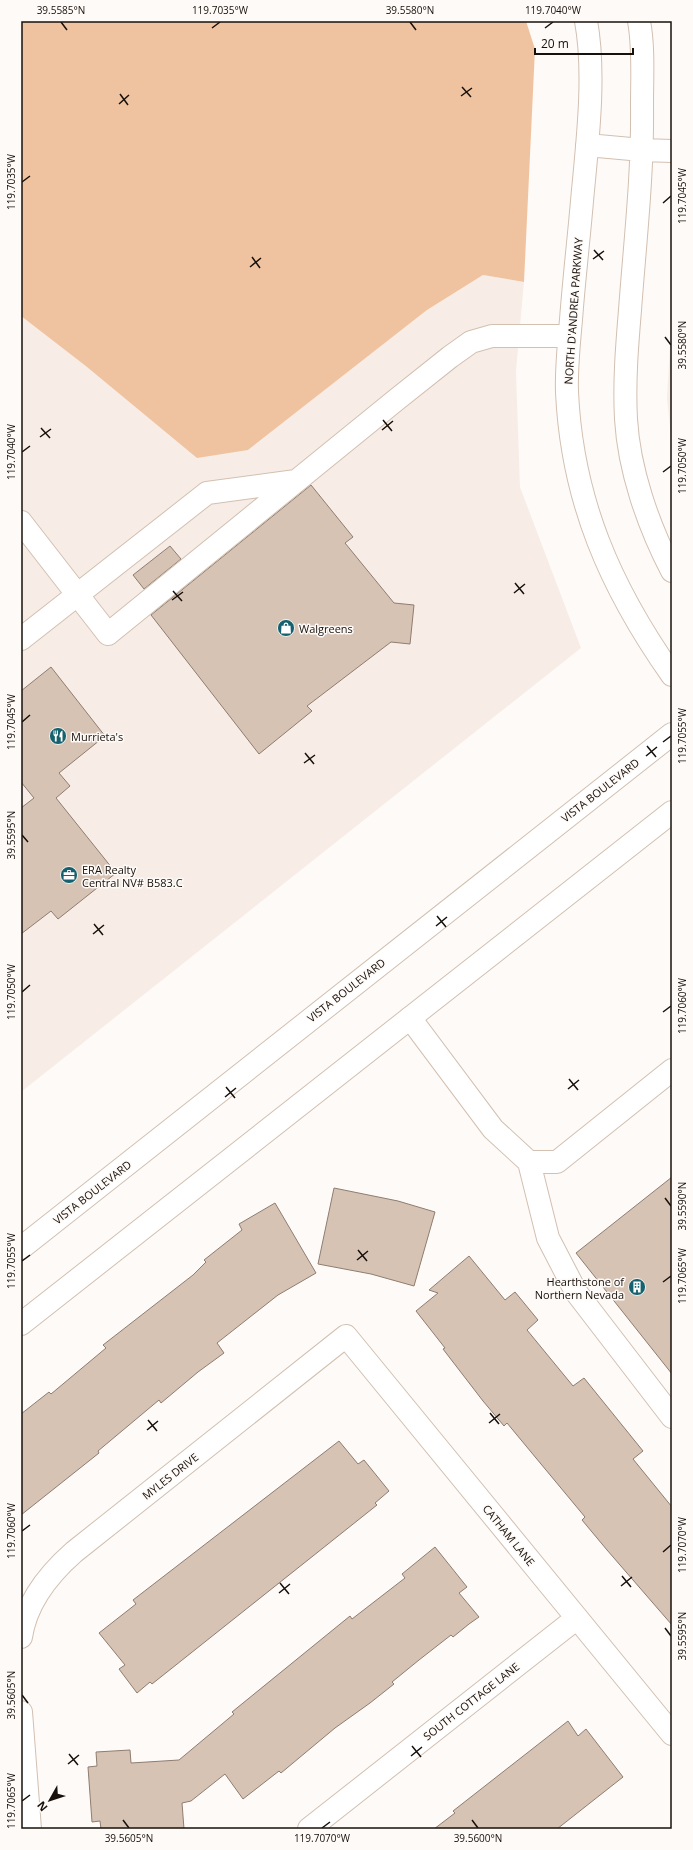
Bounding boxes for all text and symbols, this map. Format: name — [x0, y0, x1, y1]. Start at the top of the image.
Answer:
text: 39.5585°N — [37, 3, 85, 17]
text: 119.7035°W — [192, 3, 249, 17]
text: 39.5580°N — [386, 3, 434, 17]
text: 119.7040°W — [525, 3, 582, 17]
scale bar — [535, 30, 633, 56]
text: 20 m — [541, 35, 569, 52]
text: 119.7035°W — [4, 153, 18, 210]
text: 119.7045°W — [675, 167, 689, 224]
street label: NORTH D'ANDREA PARKWAY — [560, 236, 586, 385]
text: 39.5580°N — [675, 321, 689, 369]
text: 119.7040°W — [4, 423, 18, 480]
text: 119.7050°W — [675, 437, 689, 494]
shop icon: Walgreens — [276, 618, 296, 638]
place label: Walgreens — [299, 621, 353, 636]
text: 119.7045°W — [4, 693, 18, 750]
text: 119.7055°W — [675, 707, 689, 764]
restaurant icon: Murrieta's — [48, 726, 68, 746]
place label: Murrieta's — [71, 729, 123, 744]
street label: VISTA BOULEVARD — [558, 755, 642, 825]
text: 39.5595°N — [4, 811, 18, 859]
place label: ERA Realty Central NV# B583.C — [82, 862, 183, 890]
office icon: ERA Realty Central NV# B583.C — [59, 865, 79, 885]
street label: VISTA BOULEVARD — [304, 955, 388, 1025]
text: 119.7050°W — [4, 963, 18, 1020]
text: 119.7060°W — [675, 977, 689, 1034]
street label: VISTA BOULEVARD — [50, 1157, 134, 1227]
text: 39.5590°N — [675, 1182, 689, 1230]
text: 119.7055°W — [4, 1232, 18, 1289]
text: 119.7065°W — [675, 1247, 689, 1304]
place label: Hearthstone of Northern Nevada — [535, 1274, 625, 1302]
building icon: Hearthstone of Northern Nevada — [627, 1277, 647, 1297]
street label: MYLES DRIVE — [139, 1449, 201, 1503]
street label: CATHAM LANE — [480, 1501, 538, 1569]
text: 119.7060°W — [4, 1502, 18, 1559]
text: 119.7070°W — [675, 1516, 689, 1573]
text: 39.5595°N — [675, 1612, 689, 1660]
street label: SOUTH COTTAGE LANE — [420, 1659, 522, 1743]
text: 39.5605°N — [4, 1671, 18, 1719]
text: 119.7065°W — [4, 1772, 18, 1829]
north arrow — [30, 1780, 70, 1820]
text: N — [33, 1798, 50, 1815]
text: 39.5605°N — [105, 1831, 153, 1845]
text: 119.7070°W — [294, 1831, 351, 1845]
text: 39.5600°N — [454, 1831, 502, 1845]

